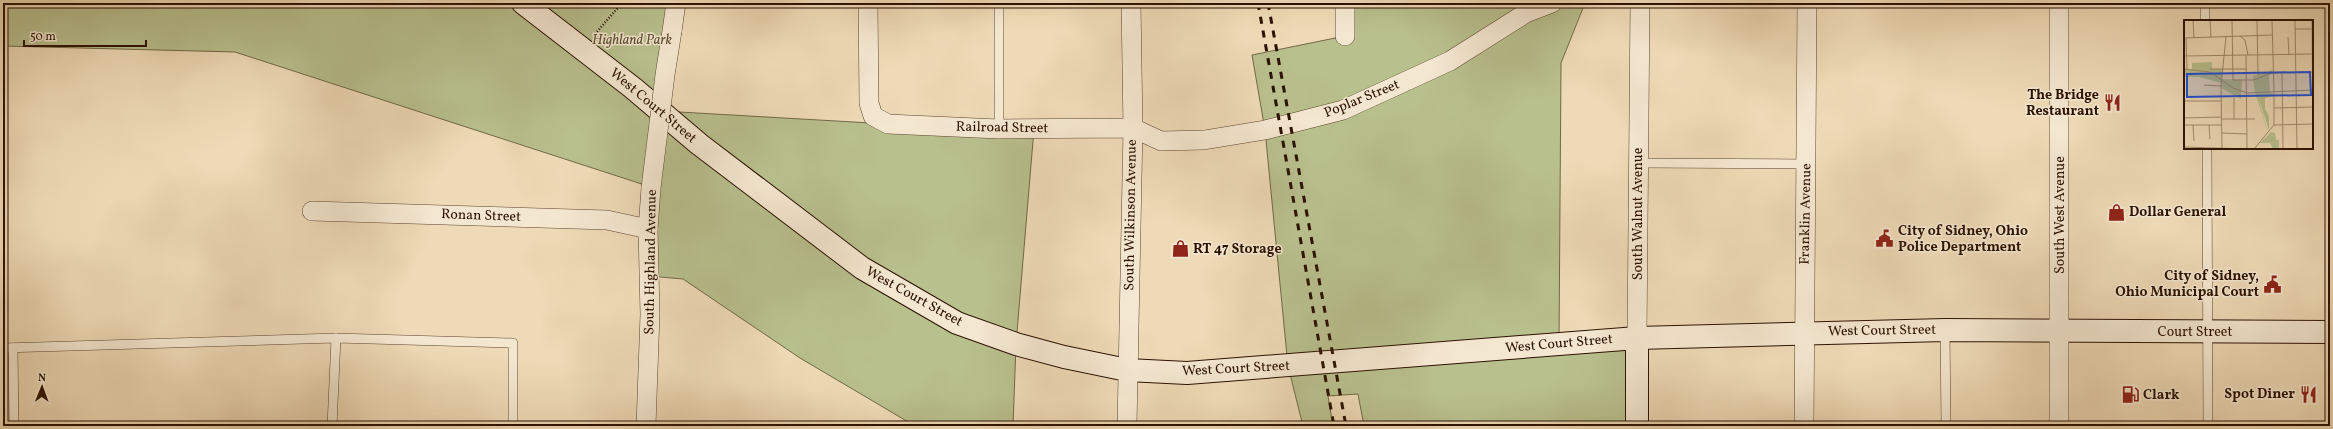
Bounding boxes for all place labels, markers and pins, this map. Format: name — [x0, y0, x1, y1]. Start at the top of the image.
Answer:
place label: The Bridge Restaurant — [2026, 86, 2099, 121]
restaurant icon: The Bridge Restaurant — [2102, 93, 2122, 113]
shop icon: Dollar General — [2106, 202, 2126, 222]
place label: Dollar General — [2129, 203, 2226, 222]
place label: City of Sidney, Ohio Police Department — [1898, 222, 2028, 257]
public building icon: City of Sidney, Ohio Police Department — [1875, 229, 1895, 249]
shop icon: RT 47 Storage — [1170, 239, 1190, 259]
place label: RT 47 Storage — [1193, 240, 1282, 259]
place label: City of Sidney, Ohio Municipal Court — [2115, 267, 2259, 302]
public building icon: City of Sidney, Ohio Municipal Court — [2262, 274, 2282, 294]
restaurant icon: Spot Diner — [2298, 384, 2318, 404]
fuel station icon: Clark — [2120, 385, 2140, 405]
place label: Spot Diner — [2224, 385, 2295, 404]
place label: Clark — [2143, 386, 2180, 405]

